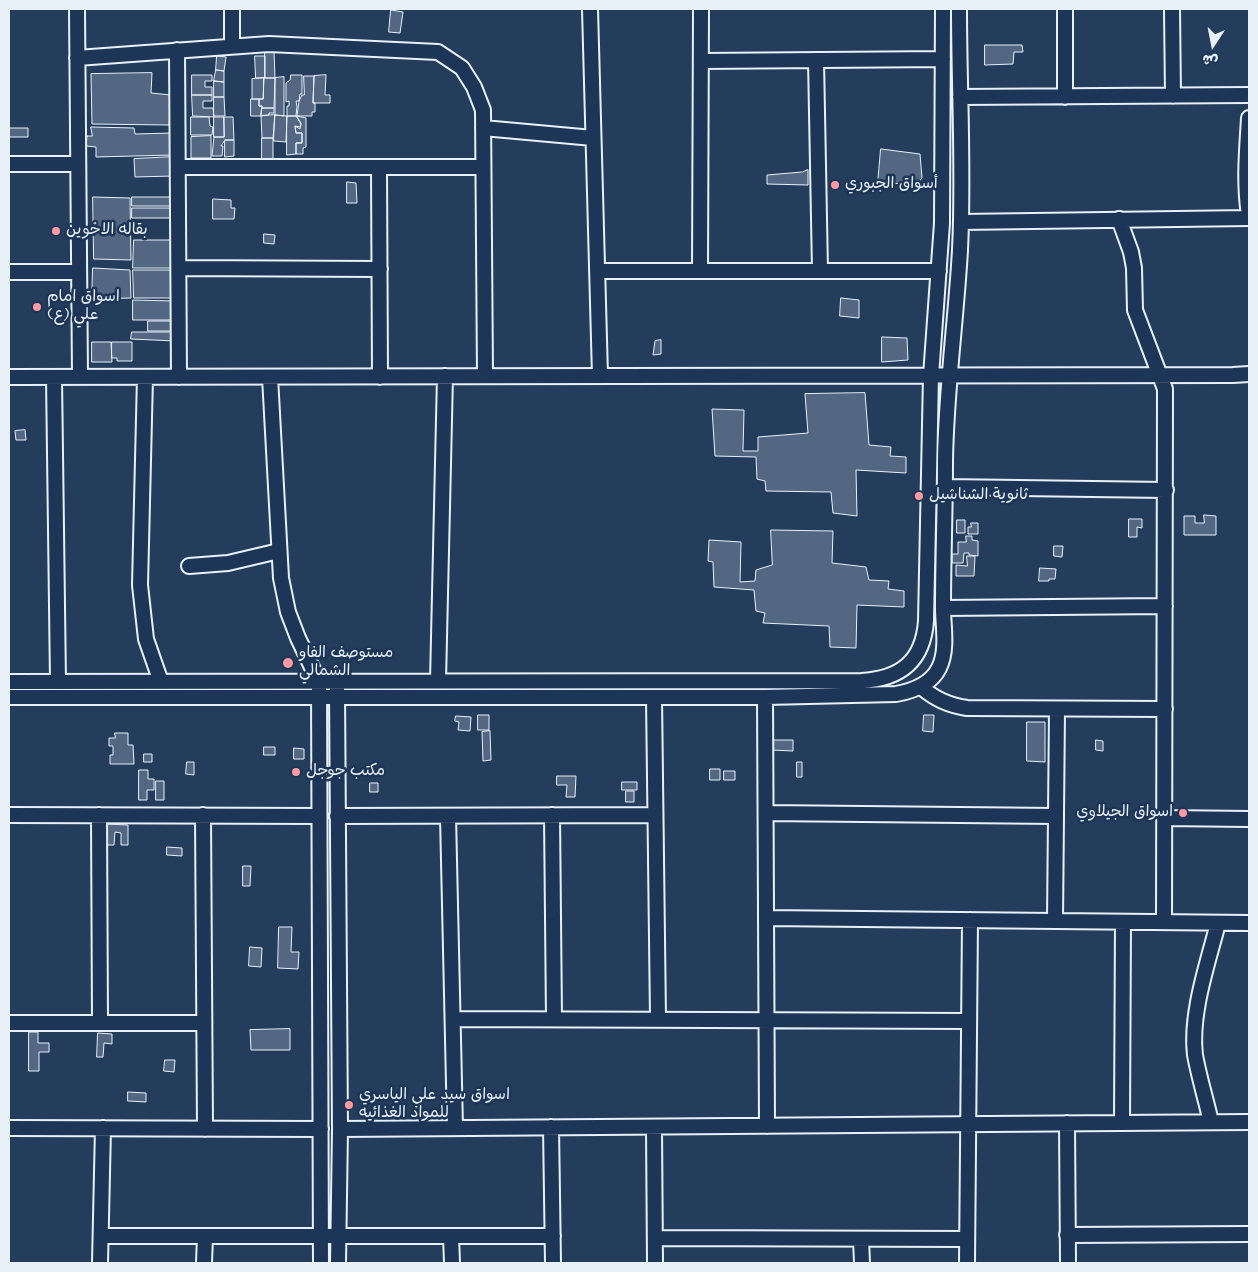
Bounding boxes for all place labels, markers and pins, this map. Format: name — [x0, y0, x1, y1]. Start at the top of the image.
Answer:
place label: أسواق الجبوري — [845, 175, 938, 195]
marker: أسواق الجبوري — [829, 179, 841, 191]
place label: بقاله الاخوين — [66, 221, 148, 241]
marker: بقاله الاخوين — [50, 225, 62, 237]
place label: اسواق امام علي (ع) — [47, 288, 120, 326]
marker: اسواق امام علي (ع) — [31, 301, 43, 313]
place label: ثانوية الشناشيل — [929, 486, 1028, 506]
marker: ثانوية الشناشيل — [913, 490, 925, 502]
place label: مستوصف الفاو الشمالي — [299, 644, 393, 682]
marker: مستوصف الفاو الشمالي — [281, 656, 295, 670]
place label: مكتب جوجل — [306, 762, 385, 782]
marker: مكتب جوجل — [290, 766, 302, 778]
place label: اسواق الجيلاوي — [1076, 803, 1173, 823]
marker: اسواق الجيلاوي — [1177, 807, 1189, 819]
place label: اسواق سيد علي الياسري للمواد الغذائيه — [359, 1086, 510, 1124]
marker: اسواق سيد علي الياسري للمواد الغذائيه — [343, 1099, 355, 1111]

